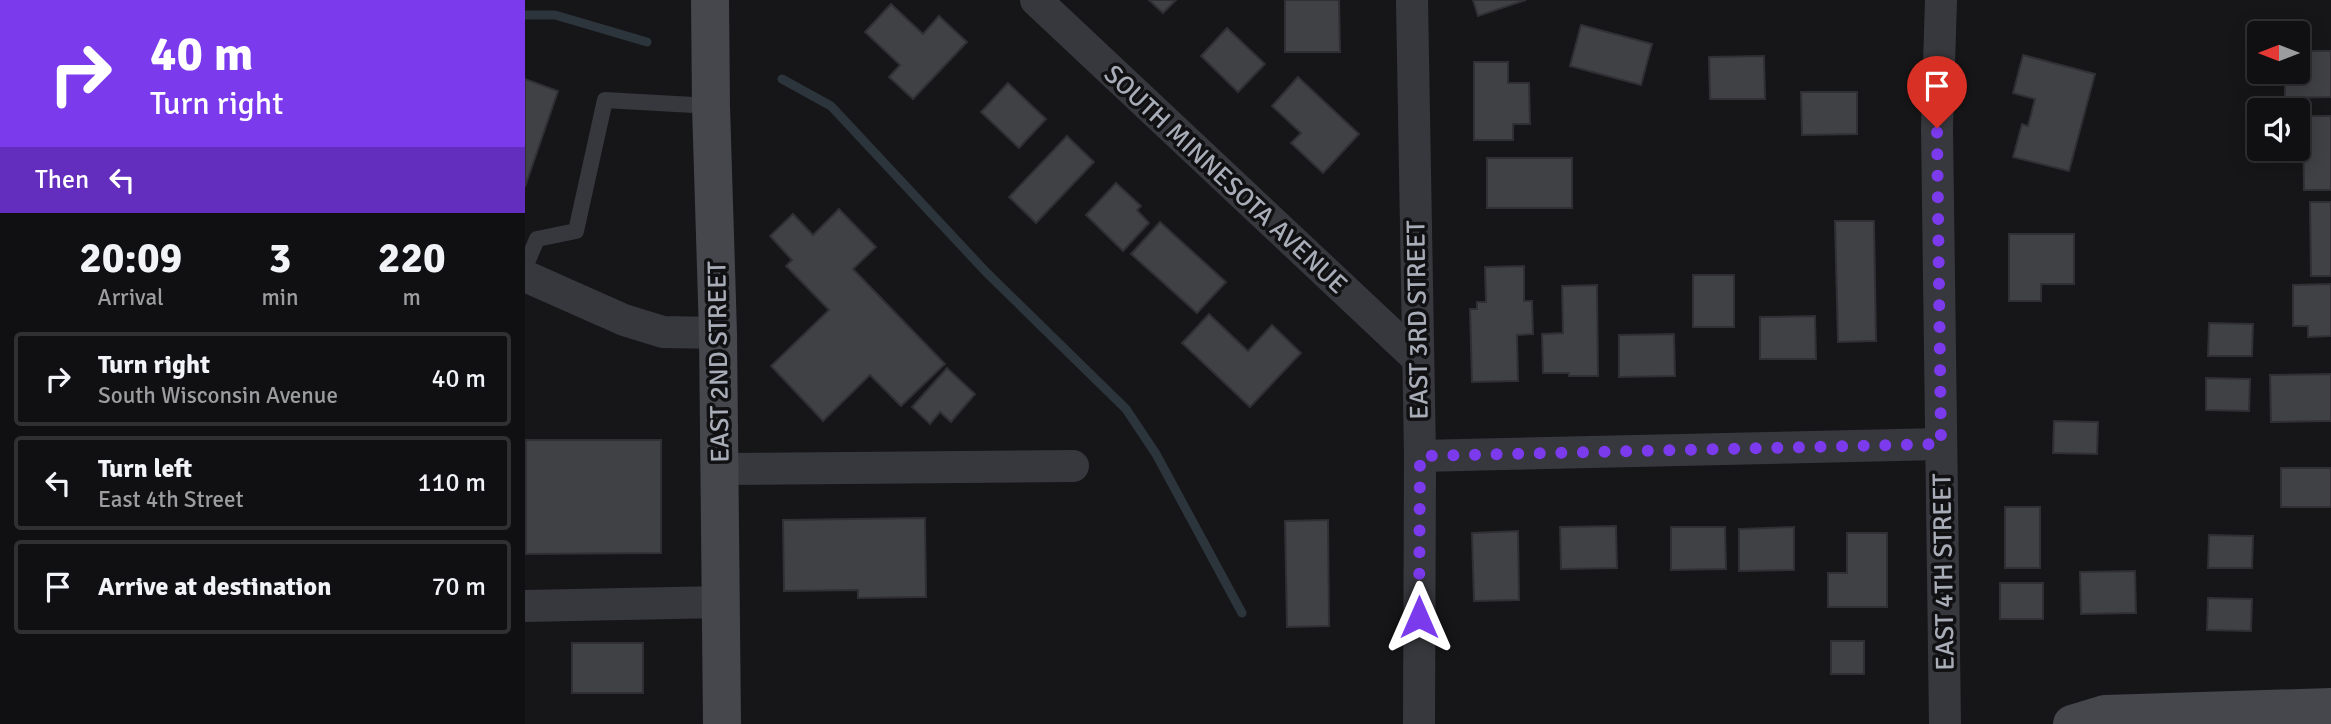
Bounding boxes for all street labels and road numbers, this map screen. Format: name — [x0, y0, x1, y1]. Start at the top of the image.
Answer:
street label: SOUTH MINNESOTA AVENUE — [1097, 59, 1354, 301]
street label: EAST 3RD STREET — [1400, 220, 1436, 420]
street label: EAST 2ND STREET — [701, 261, 737, 463]
street label: EAST 4TH STREET — [1926, 473, 1962, 671]

